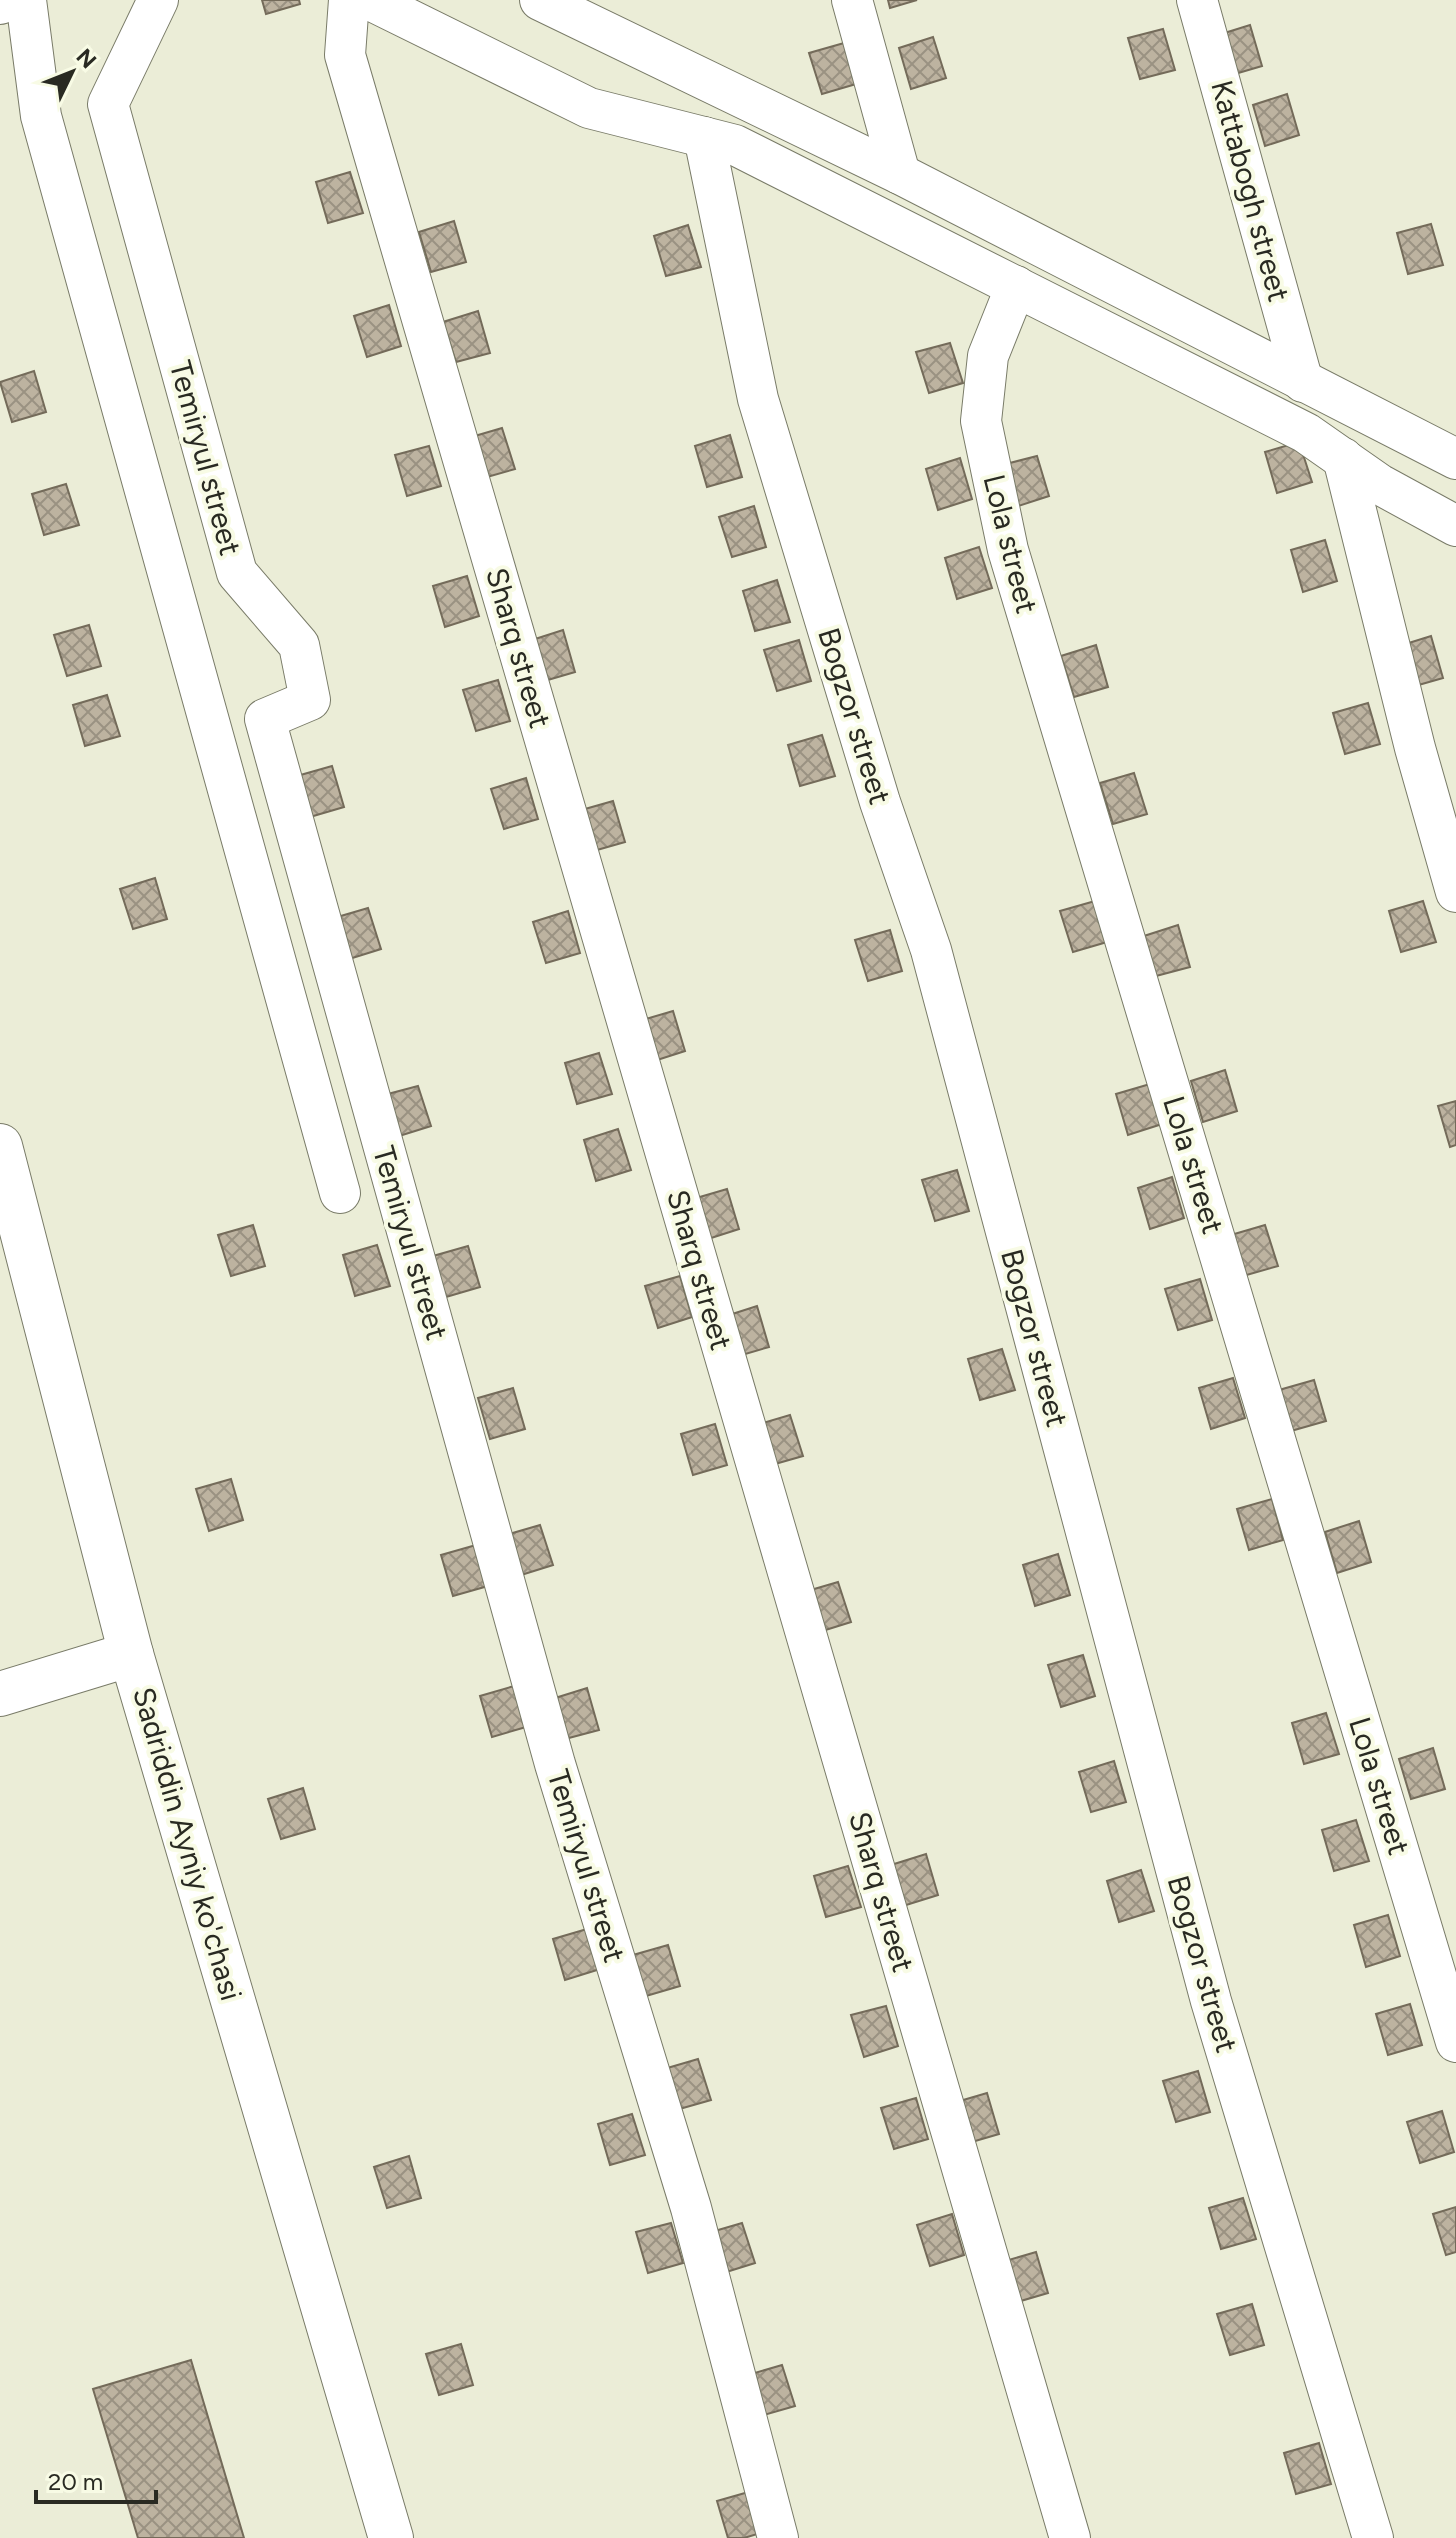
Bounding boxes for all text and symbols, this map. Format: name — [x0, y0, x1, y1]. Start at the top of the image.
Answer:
north arrow — [32, 32, 112, 112]
text: N — [71, 43, 102, 74]
street label: Kattabogh street — [1203, 76, 1298, 306]
street label: Temiryul street — [162, 357, 249, 559]
street label: Lola street — [975, 471, 1046, 617]
street label: Sharq street — [478, 563, 559, 732]
street label: Bogzor street — [810, 623, 899, 809]
street label: Lola street — [1155, 1092, 1232, 1238]
street label: Temiryul street — [365, 1142, 456, 1344]
street label: Sharq street — [659, 1185, 740, 1354]
street label: Bogzor street — [993, 1245, 1076, 1431]
street label: Sadriddin Ayniy ko'chasi — [125, 1683, 250, 2005]
street label: Lola street — [1341, 1713, 1418, 1859]
street label: Temiryul street — [540, 1765, 633, 1967]
street label: Sharq street — [841, 1807, 922, 1976]
street label: Bogzor street — [1160, 1871, 1245, 2057]
scale bar — [36, 2454, 156, 2504]
text: 20 m — [48, 2467, 103, 2496]

